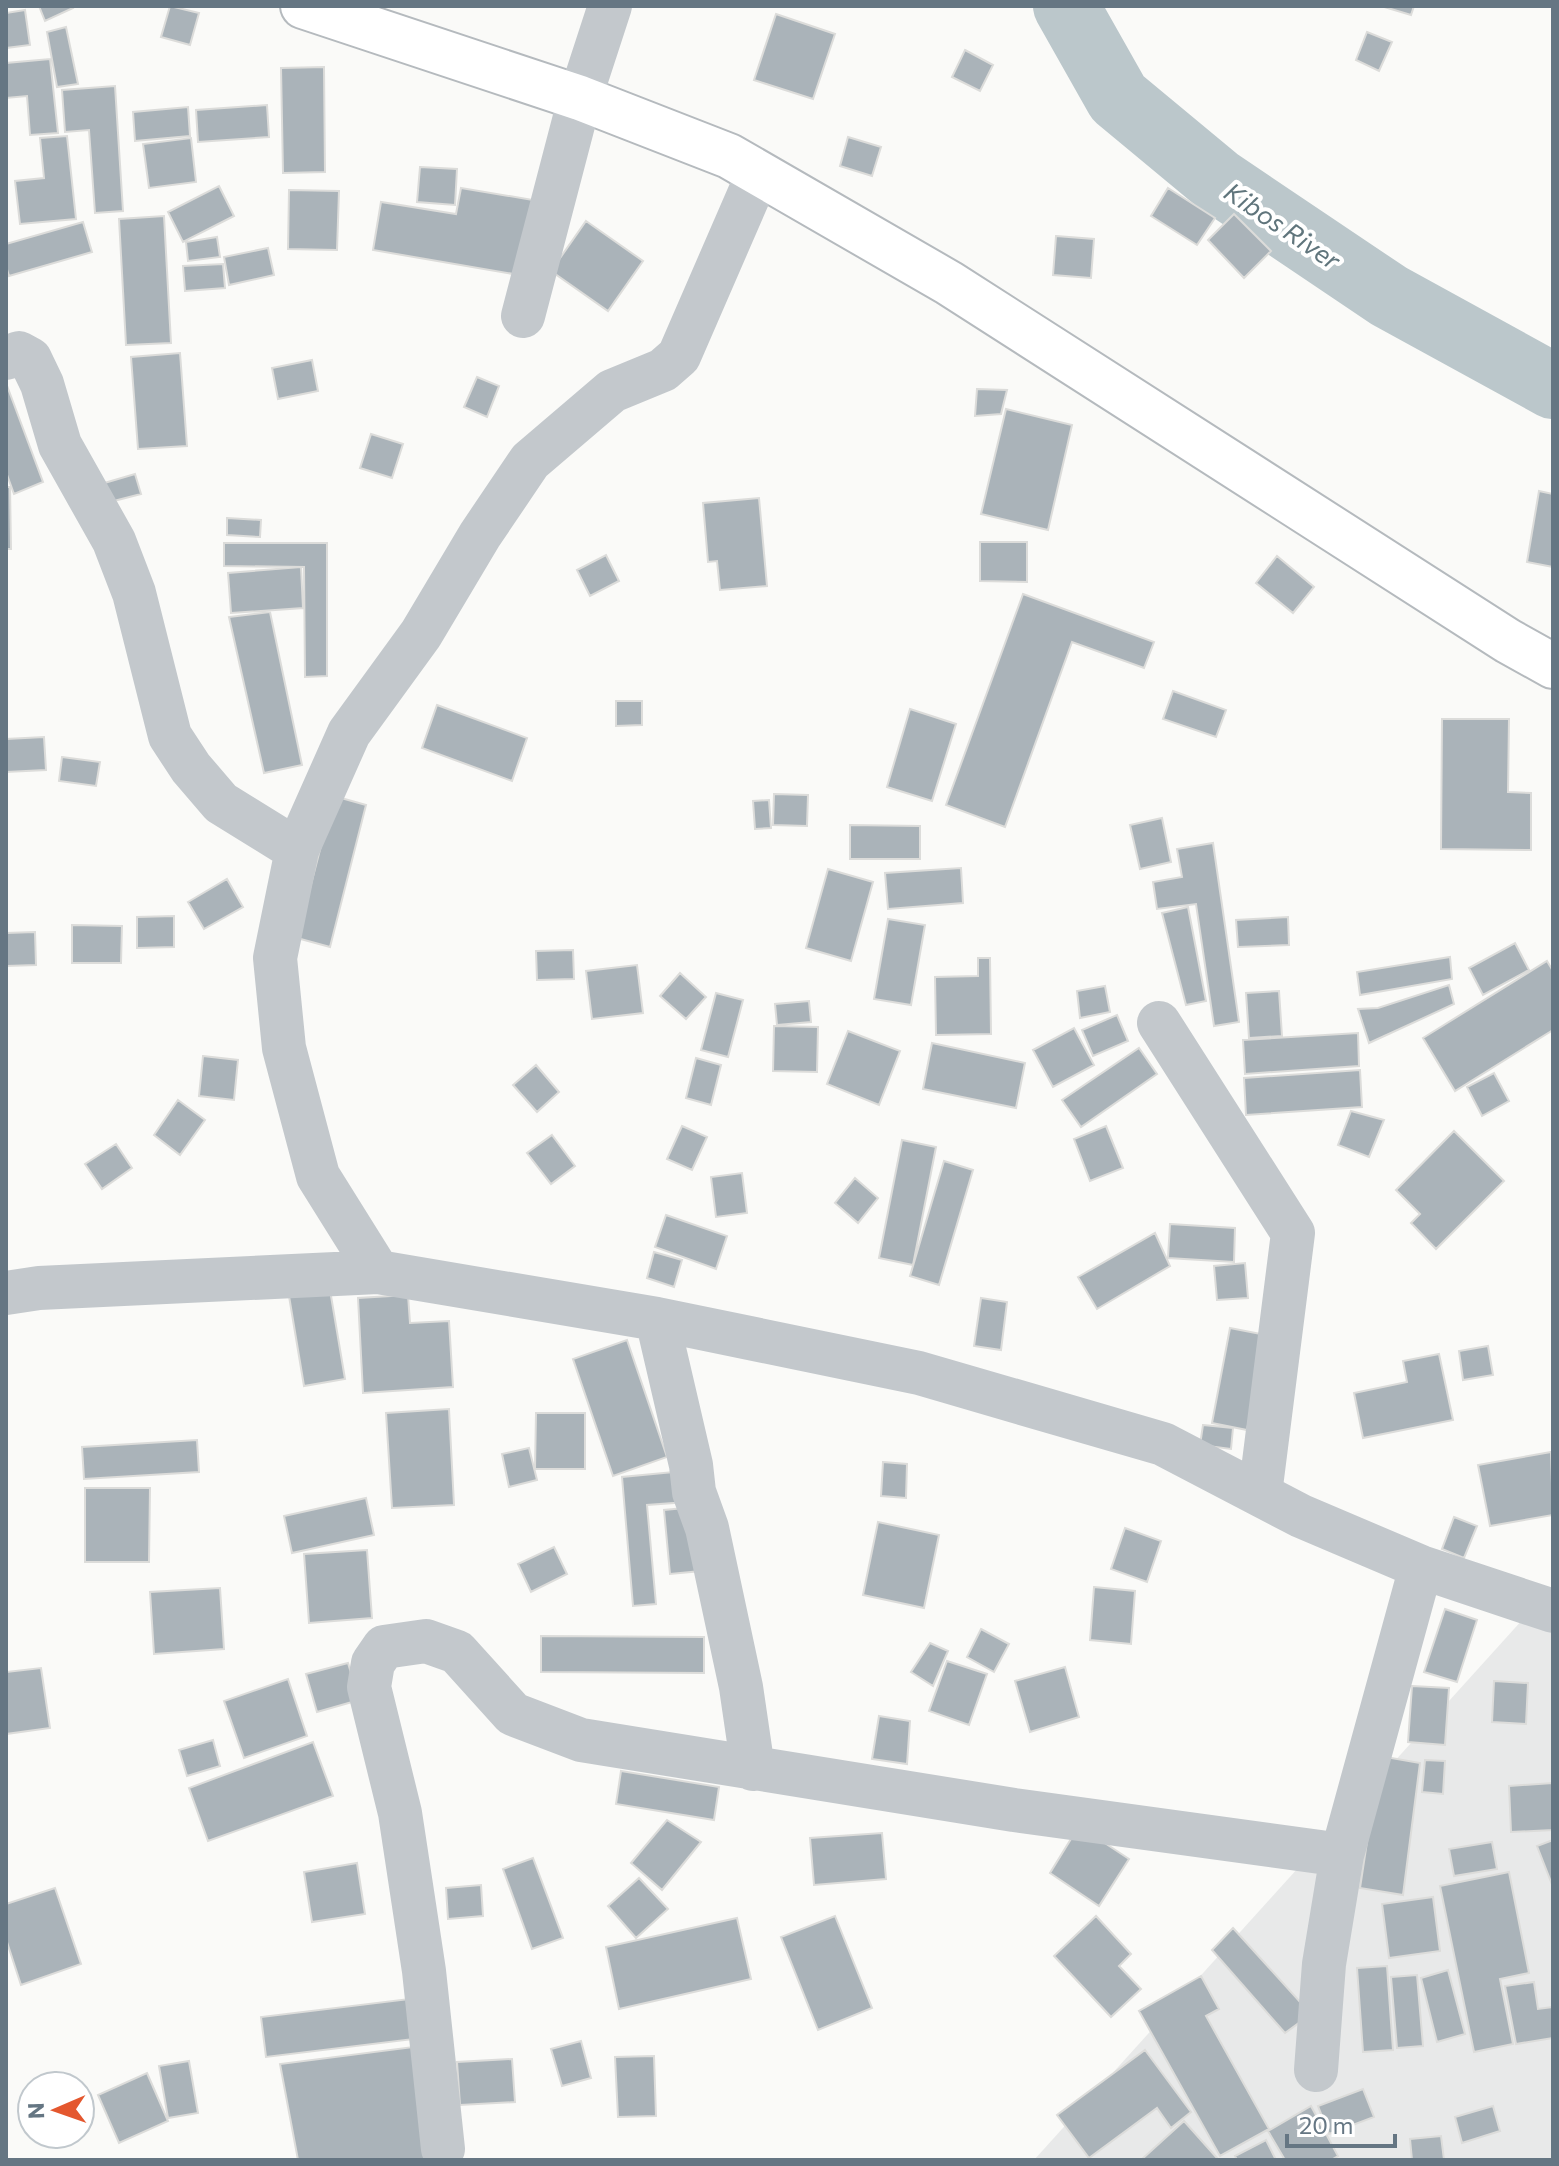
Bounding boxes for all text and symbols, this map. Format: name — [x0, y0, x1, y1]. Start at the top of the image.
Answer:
water label: Kibos River — [1219, 175, 1348, 276]
north arrow — [16, 2070, 96, 2150]
scale bar — [1287, 2098, 1395, 2148]
text: N — [22, 2102, 49, 2119]
text: 20 m — [1299, 2110, 1353, 2139]

